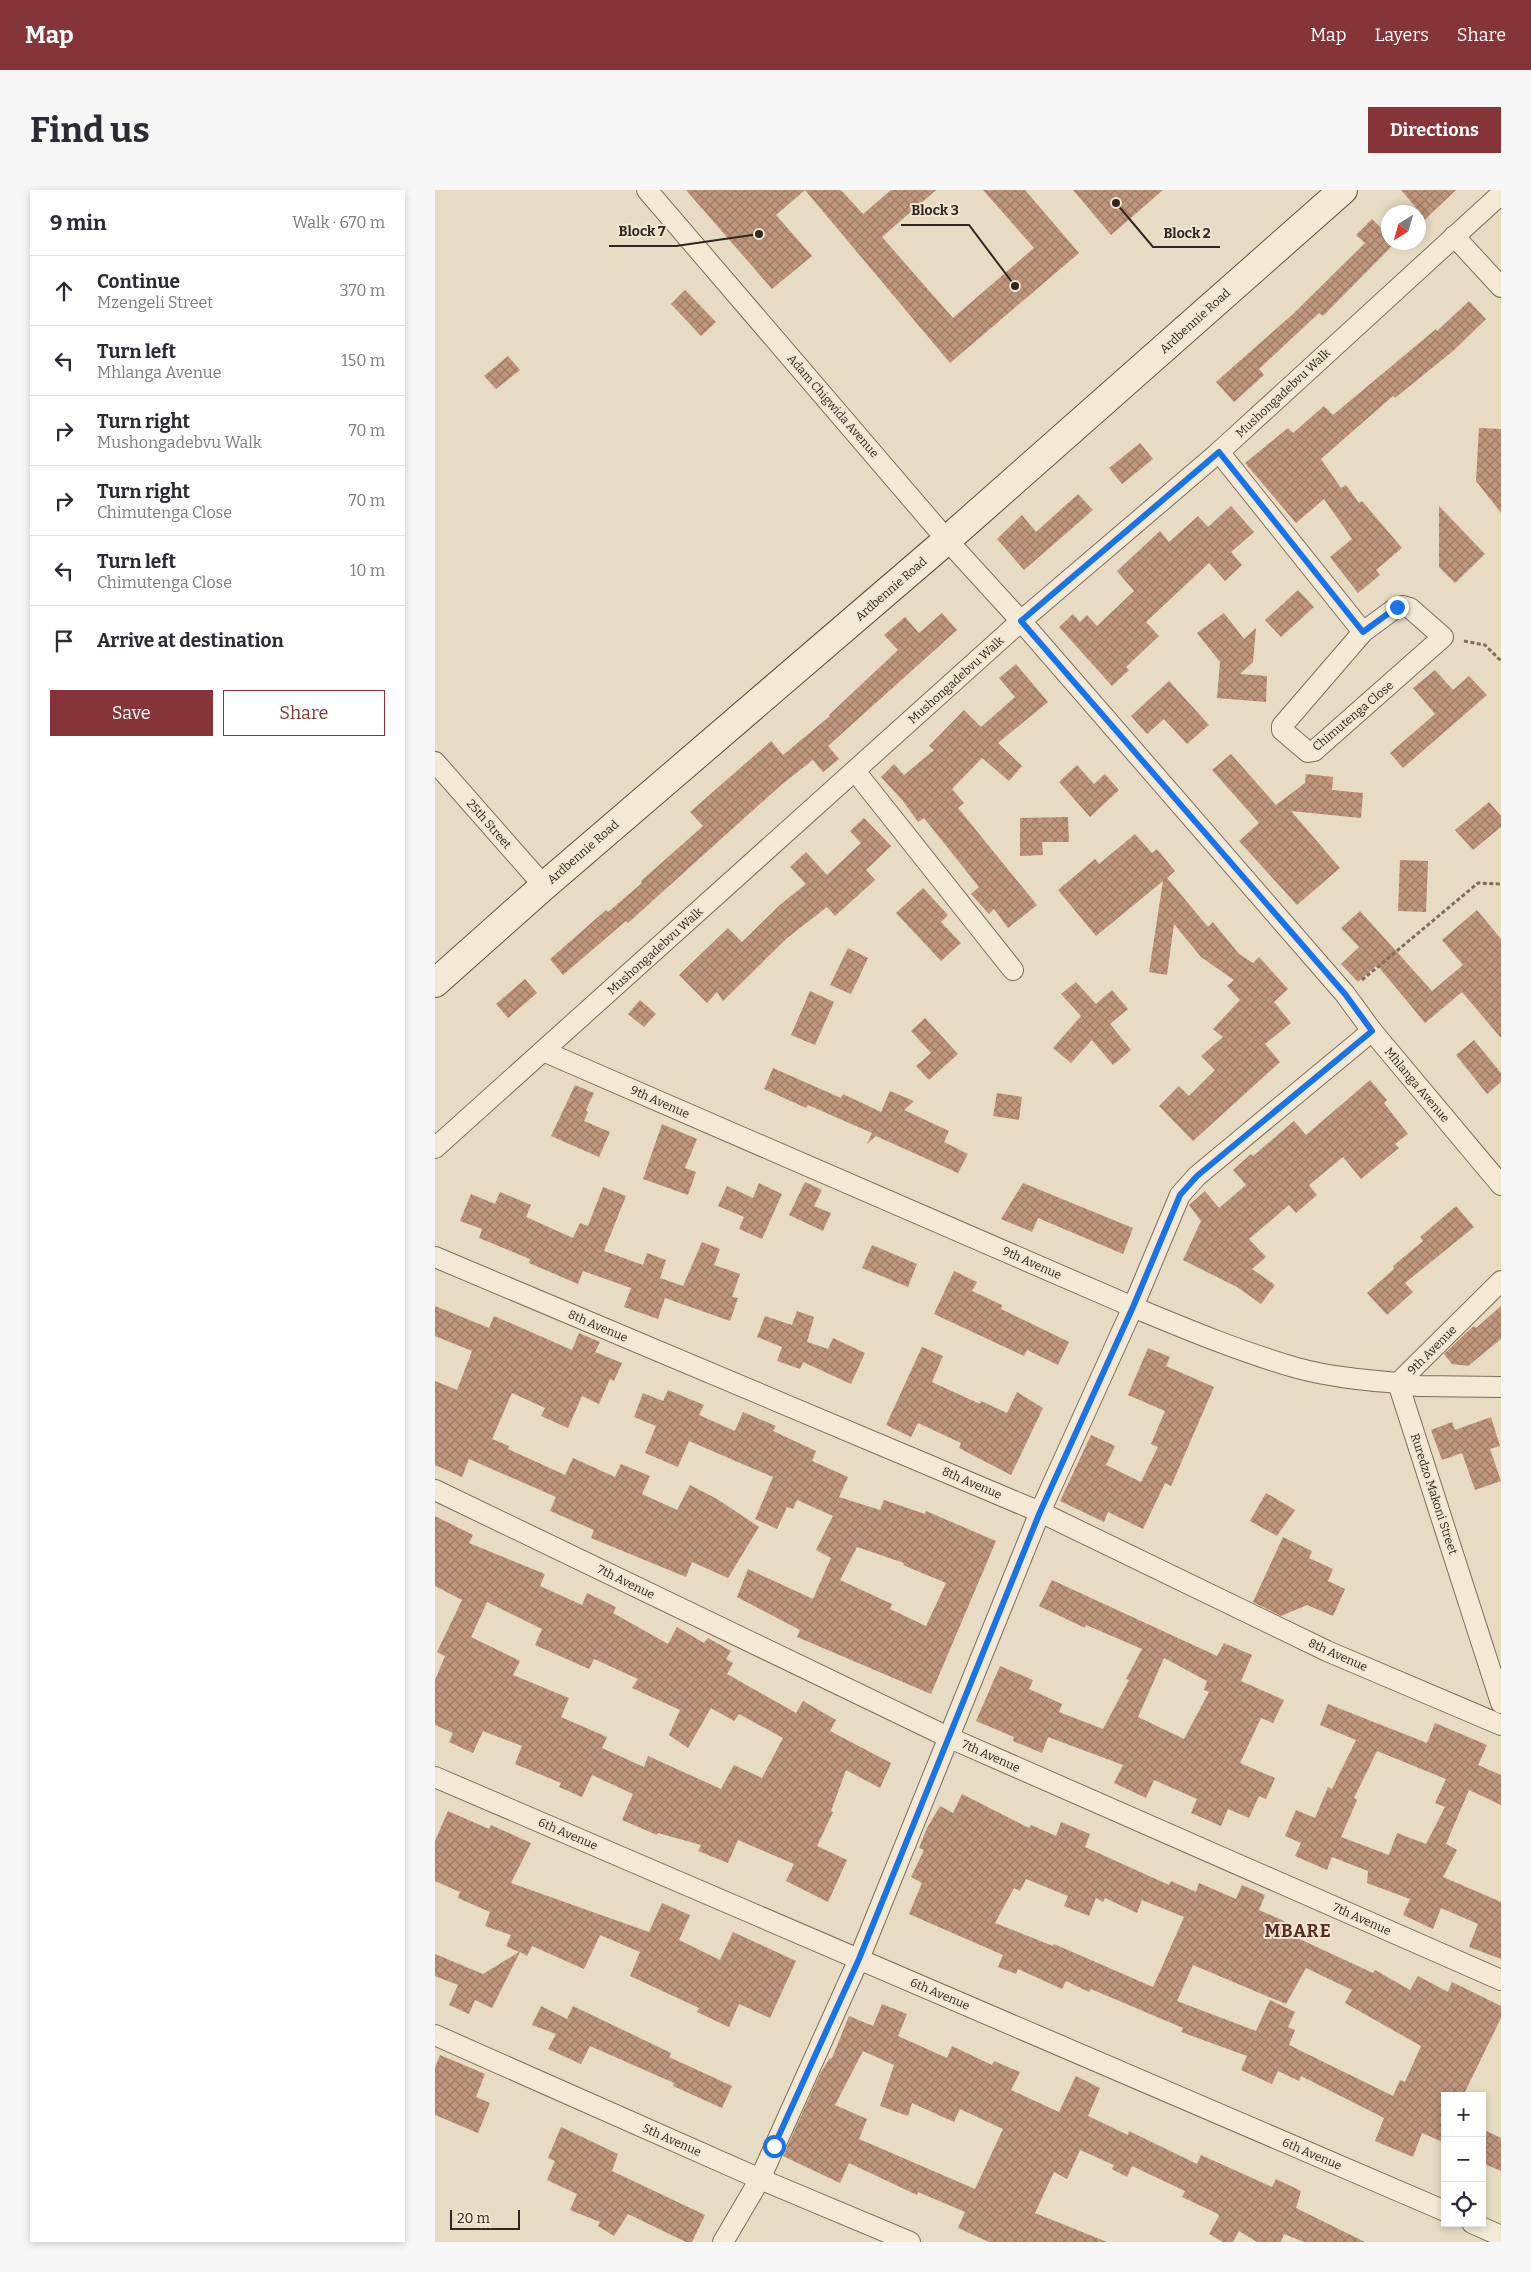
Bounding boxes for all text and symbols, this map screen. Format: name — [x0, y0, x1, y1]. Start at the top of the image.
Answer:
text: Map — [25, 21, 74, 49]
text: Map — [1310, 24, 1346, 46]
text: Layers — [1374, 24, 1429, 46]
text: Share — [1457, 24, 1506, 46]
button: Directions — [1368, 107, 1501, 153]
text: Find us — [30, 109, 150, 151]
callout: Block 3 — [901, 196, 969, 225]
text: Block 3 — [911, 202, 959, 219]
north arrow — [1381, 205, 1426, 250]
text: 9 min — [50, 210, 106, 236]
text: Walk · 670 m — [292, 213, 385, 232]
callout: Block 7 — [609, 217, 676, 246]
callout: Block 2 — [1153, 218, 1220, 247]
text: Block 7 — [619, 223, 666, 240]
text: Block 2 — [1163, 225, 1211, 242]
text: Continue — [97, 270, 180, 293]
icon: ahead — [50, 277, 78, 305]
text: 370 m — [339, 281, 385, 300]
street label: Ardbennie Road — [1157, 286, 1233, 356]
text: Mzengeli Street — [97, 293, 213, 312]
text: Turn left — [97, 340, 176, 363]
street label: Mushongadebvu Walk — [1233, 346, 1333, 440]
icon: left — [50, 347, 78, 375]
text: 150 m — [341, 351, 385, 370]
street label: Adam Chigwida Avenue — [784, 352, 882, 460]
text: Mhlanga Avenue — [97, 363, 221, 382]
text: Turn right — [97, 410, 190, 433]
icon: right — [50, 417, 78, 445]
text: 70 m — [349, 421, 385, 440]
text: Mushongadebvu Walk — [97, 433, 262, 452]
text: Turn right — [97, 480, 190, 503]
icon: right — [50, 487, 78, 515]
text: 70 m — [349, 491, 385, 510]
text: Chimutenga Close — [97, 503, 232, 522]
text: Turn left — [97, 550, 176, 573]
street label: Ardbennie Road — [852, 554, 930, 624]
icon: left — [50, 557, 78, 585]
text: 10 m — [350, 561, 385, 580]
text: Chimutenga Close — [97, 573, 232, 592]
route end — [1386, 596, 1409, 619]
icon: arrive — [50, 627, 78, 655]
text: Arrive at destination — [97, 629, 284, 652]
street label: Mushongadebvu Walk — [905, 633, 1007, 727]
street label: Chimutenga Close — [1310, 678, 1396, 754]
button: Save — [50, 690, 213, 736]
button: Share — [223, 690, 385, 736]
street label: 25th Street — [464, 796, 515, 852]
street label: Ardbennie Road — [544, 817, 622, 887]
street label: Mushongadebvu Walk — [604, 904, 706, 998]
street label: Mhlanga Avenue — [1382, 1045, 1452, 1125]
street label: 9th Avenue — [628, 1083, 692, 1121]
street label: 9th Avenue — [1000, 1244, 1064, 1282]
street label: 8th Avenue — [566, 1307, 630, 1345]
street label: 9th Avenue — [1405, 1323, 1459, 1377]
street label: Ruredzo Makoni Street — [1408, 1432, 1460, 1557]
street label: 8th Avenue — [940, 1464, 1004, 1502]
street label: 7th Avenue — [595, 1562, 657, 1602]
street label: 8th Avenue — [1306, 1636, 1370, 1674]
street label: 7th Avenue — [960, 1737, 1022, 1775]
street label: 6th Avenue — [536, 1815, 600, 1853]
street label: 7th Avenue — [1331, 1900, 1393, 1938]
district label: MBARE — [1264, 1920, 1332, 1942]
street label: 6th Avenue — [908, 1975, 972, 2013]
map controls — [1441, 2092, 1486, 2227]
button: + — [1441, 2092, 1486, 2137]
street label: 5th Avenue — [641, 2121, 703, 2159]
route start — [763, 2135, 786, 2158]
street label: 6th Avenue — [1280, 2135, 1344, 2173]
button: − — [1441, 2137, 1486, 2182]
button: locate — [1441, 2182, 1486, 2227]
scale bar — [450, 2207, 520, 2230]
text: 20 m — [457, 2210, 490, 2227]

